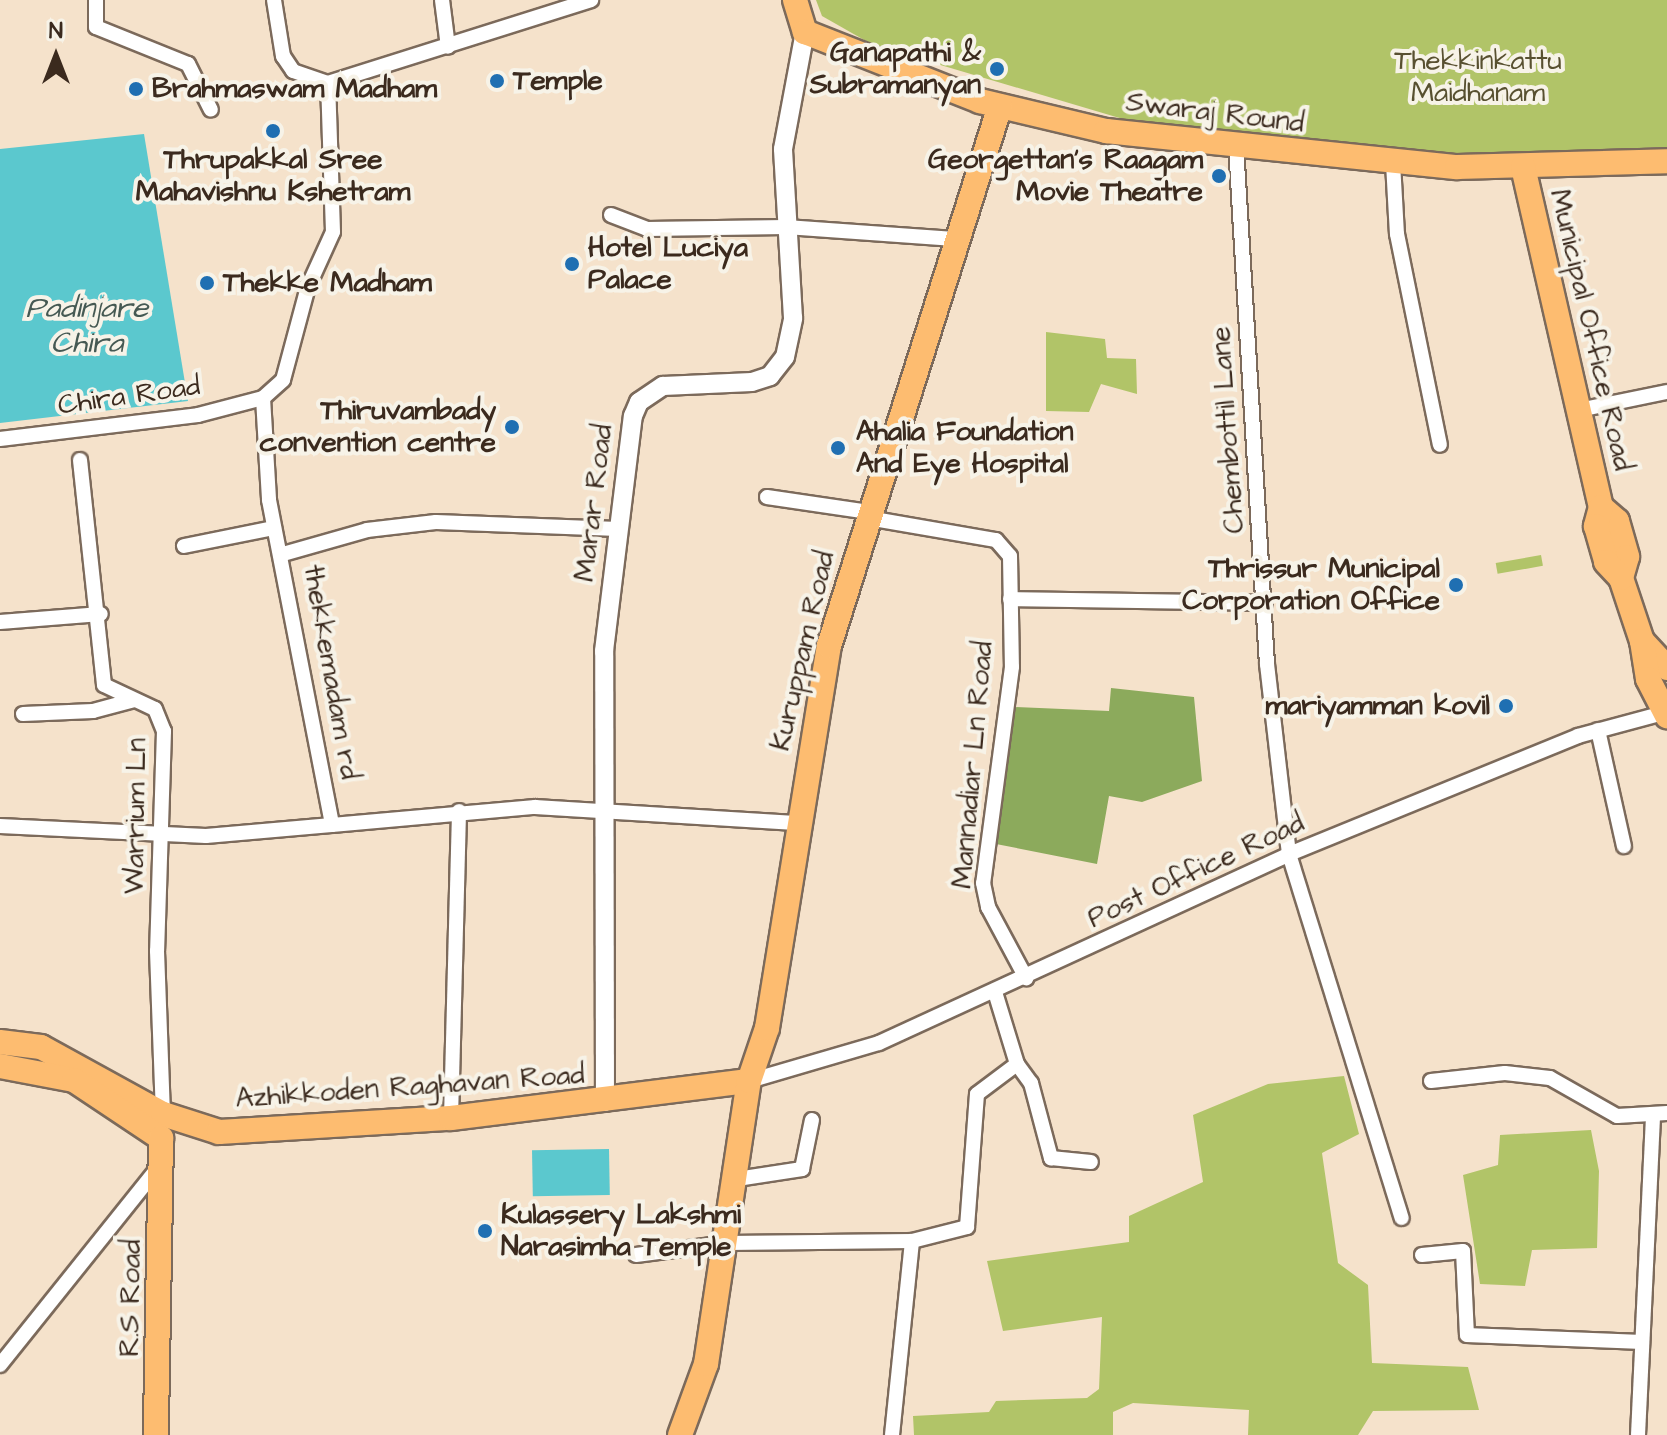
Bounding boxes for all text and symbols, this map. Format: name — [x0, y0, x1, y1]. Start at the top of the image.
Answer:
north arrow — [16, 16, 96, 96]
text: N — [49, 16, 63, 47]
place label: Ganapathi & Subramanyan — [810, 36, 981, 102]
park label: Thekkinkattu Maidhanam — [1394, 44, 1562, 110]
marker: Ganapathi & Subramanyan — [988, 60, 1006, 78]
place label: Temple — [513, 64, 603, 98]
place label: Brahmaswam Madham — [152, 72, 437, 106]
marker: Temple — [488, 72, 506, 90]
marker: Brahmaswam Madham — [127, 80, 145, 98]
street label: Swaraj Round — [1124, 85, 1306, 141]
marker: Thrupakkal Sree Mahavishnu Kshetram — [264, 122, 282, 140]
place label: Thrupakkal Sree Mahavishnu Kshetram — [136, 143, 410, 209]
place label: Georgettan's Raagam Movie Theatre — [928, 143, 1203, 209]
marker: Georgettan's Raagam Movie Theatre — [1210, 167, 1228, 185]
street label: Municipal Office Road — [1542, 186, 1640, 474]
place label: Hotel Luciya Palace — [588, 231, 748, 297]
marker: Hotel Luciya Palace — [563, 255, 581, 273]
place label: Thekke Madham — [223, 266, 432, 300]
marker: Thekke Madham — [198, 274, 216, 292]
water label: Padinjare Chira — [26, 290, 148, 360]
street label: Chembottil Lane — [1204, 325, 1252, 535]
street label: Chira Road — [56, 369, 202, 423]
place label: Thiruvambady convention centre — [260, 394, 496, 460]
place label: Ahalia Foundation And Eye Hospital — [856, 415, 1073, 481]
marker: Thiruvambady convention centre — [503, 418, 521, 436]
street label: Marar Road — [568, 423, 620, 583]
marker: Ahalia Foundation And Eye Hospital — [827, 437, 849, 459]
street label: Kuruppam Road — [764, 548, 842, 754]
place label: Thrissur Municipal Corporation Office — [1182, 552, 1440, 618]
street label: thekkemadam rd — [296, 562, 366, 782]
marker: Thrissur Municipal Corporation Office — [1447, 576, 1465, 594]
street label: Mannadiar Ln Road — [945, 640, 1001, 890]
place label: mariyamman kovil — [1266, 689, 1490, 723]
marker: mariyamman kovil — [1497, 697, 1515, 715]
street label: Warrium Ln — [118, 738, 154, 894]
street label: Post Office Road — [1082, 806, 1310, 936]
street label: Azhikkoden Raghavan Road — [234, 1058, 586, 1116]
place label: Kulassery Lakshmi Narasimha Temple — [501, 1198, 741, 1264]
marker: Kulassery Lakshmi Narasimha Temple — [476, 1222, 494, 1240]
street label: R.S Road — [113, 1239, 149, 1357]

